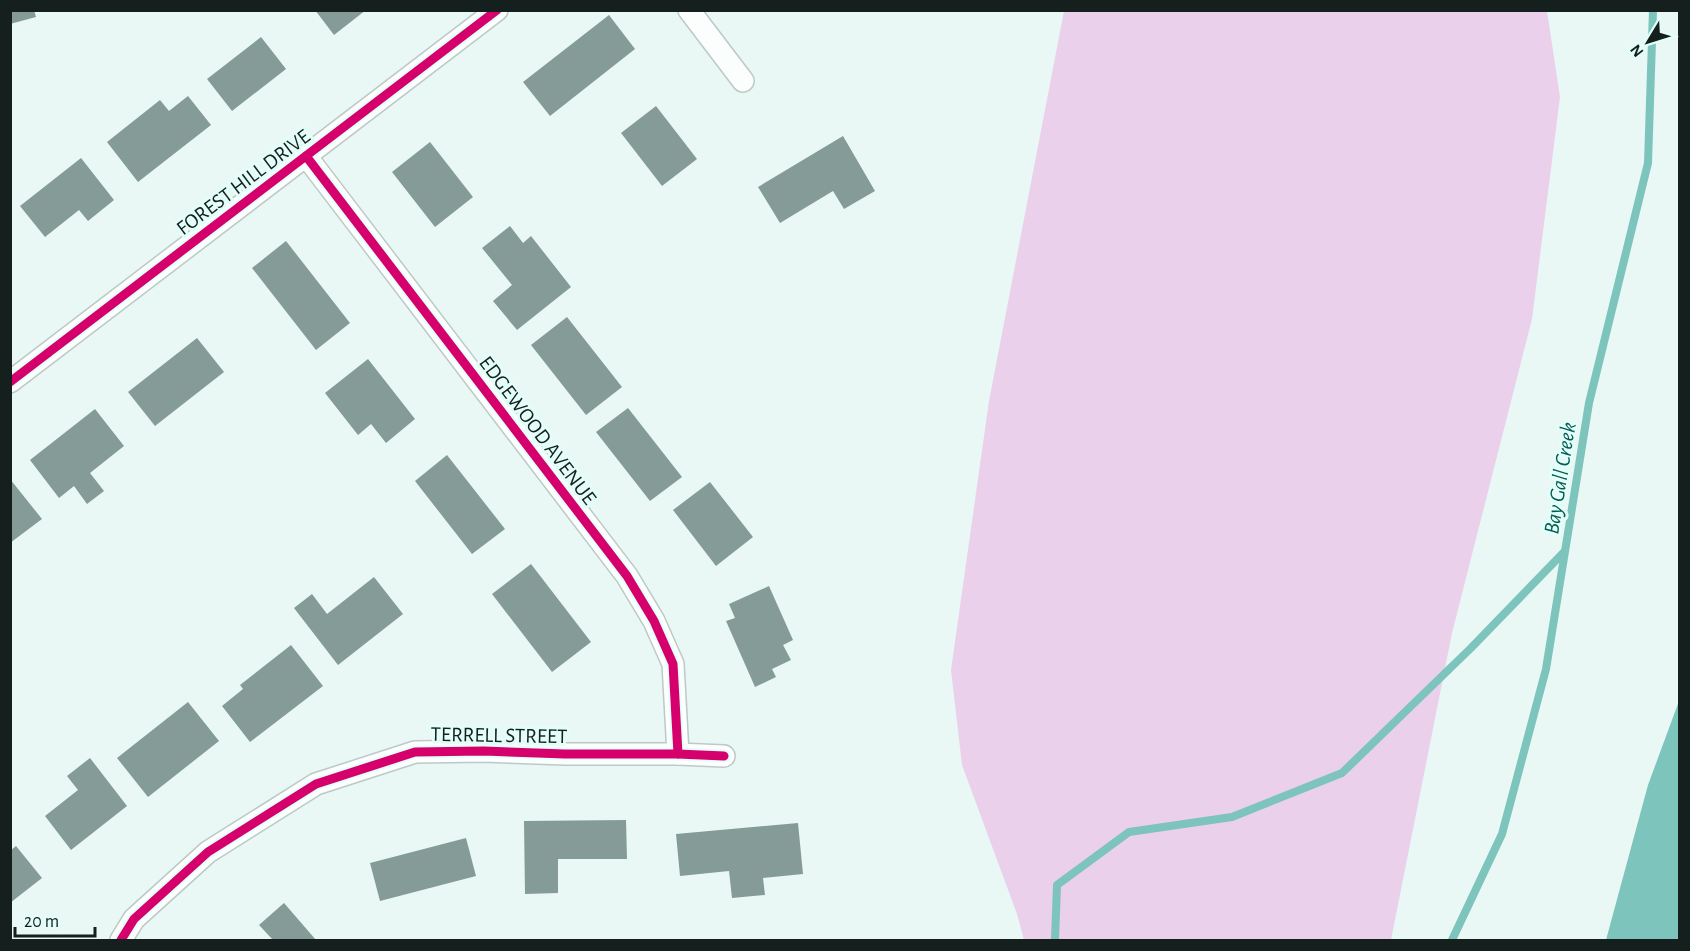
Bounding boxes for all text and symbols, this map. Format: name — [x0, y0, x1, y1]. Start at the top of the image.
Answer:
north arrow — [1618, 12, 1678, 72]
text: N — [1627, 41, 1647, 60]
street label: FOREST HILL DRIVE — [173, 126, 314, 239]
street label: EDGEWOOD AVENUE — [475, 352, 600, 508]
water label: Bay Gall Creek — [1540, 421, 1580, 536]
street label: TERRELL STREET — [430, 724, 568, 747]
scale bar — [15, 900, 94, 938]
text: 20 m — [24, 913, 59, 931]

